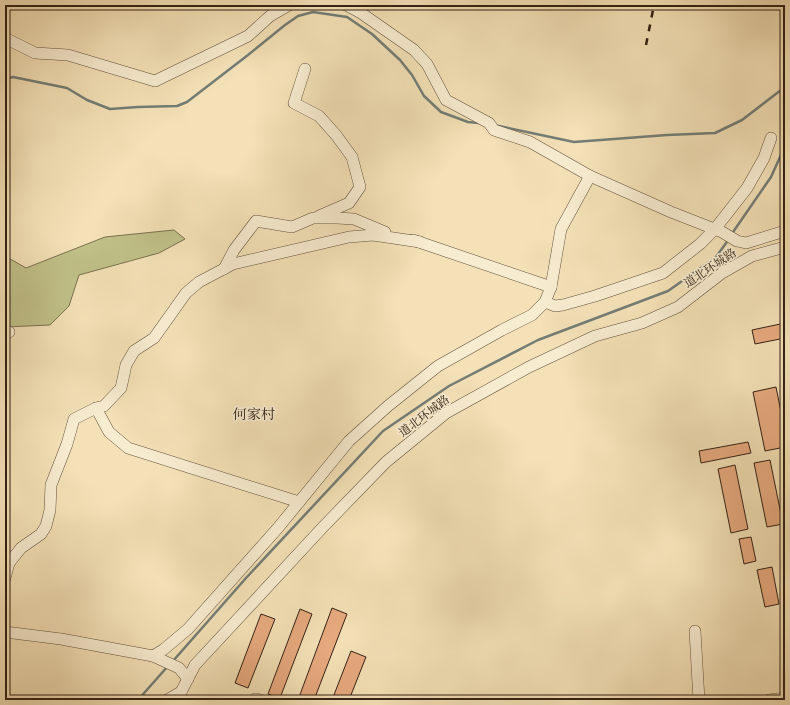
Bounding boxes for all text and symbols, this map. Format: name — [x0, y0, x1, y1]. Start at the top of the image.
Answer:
street label: 道北环城路 — [681, 245, 739, 291]
street label: 道北环城路 — [396, 392, 452, 440]
district label: 何家村 — [233, 406, 275, 423]

